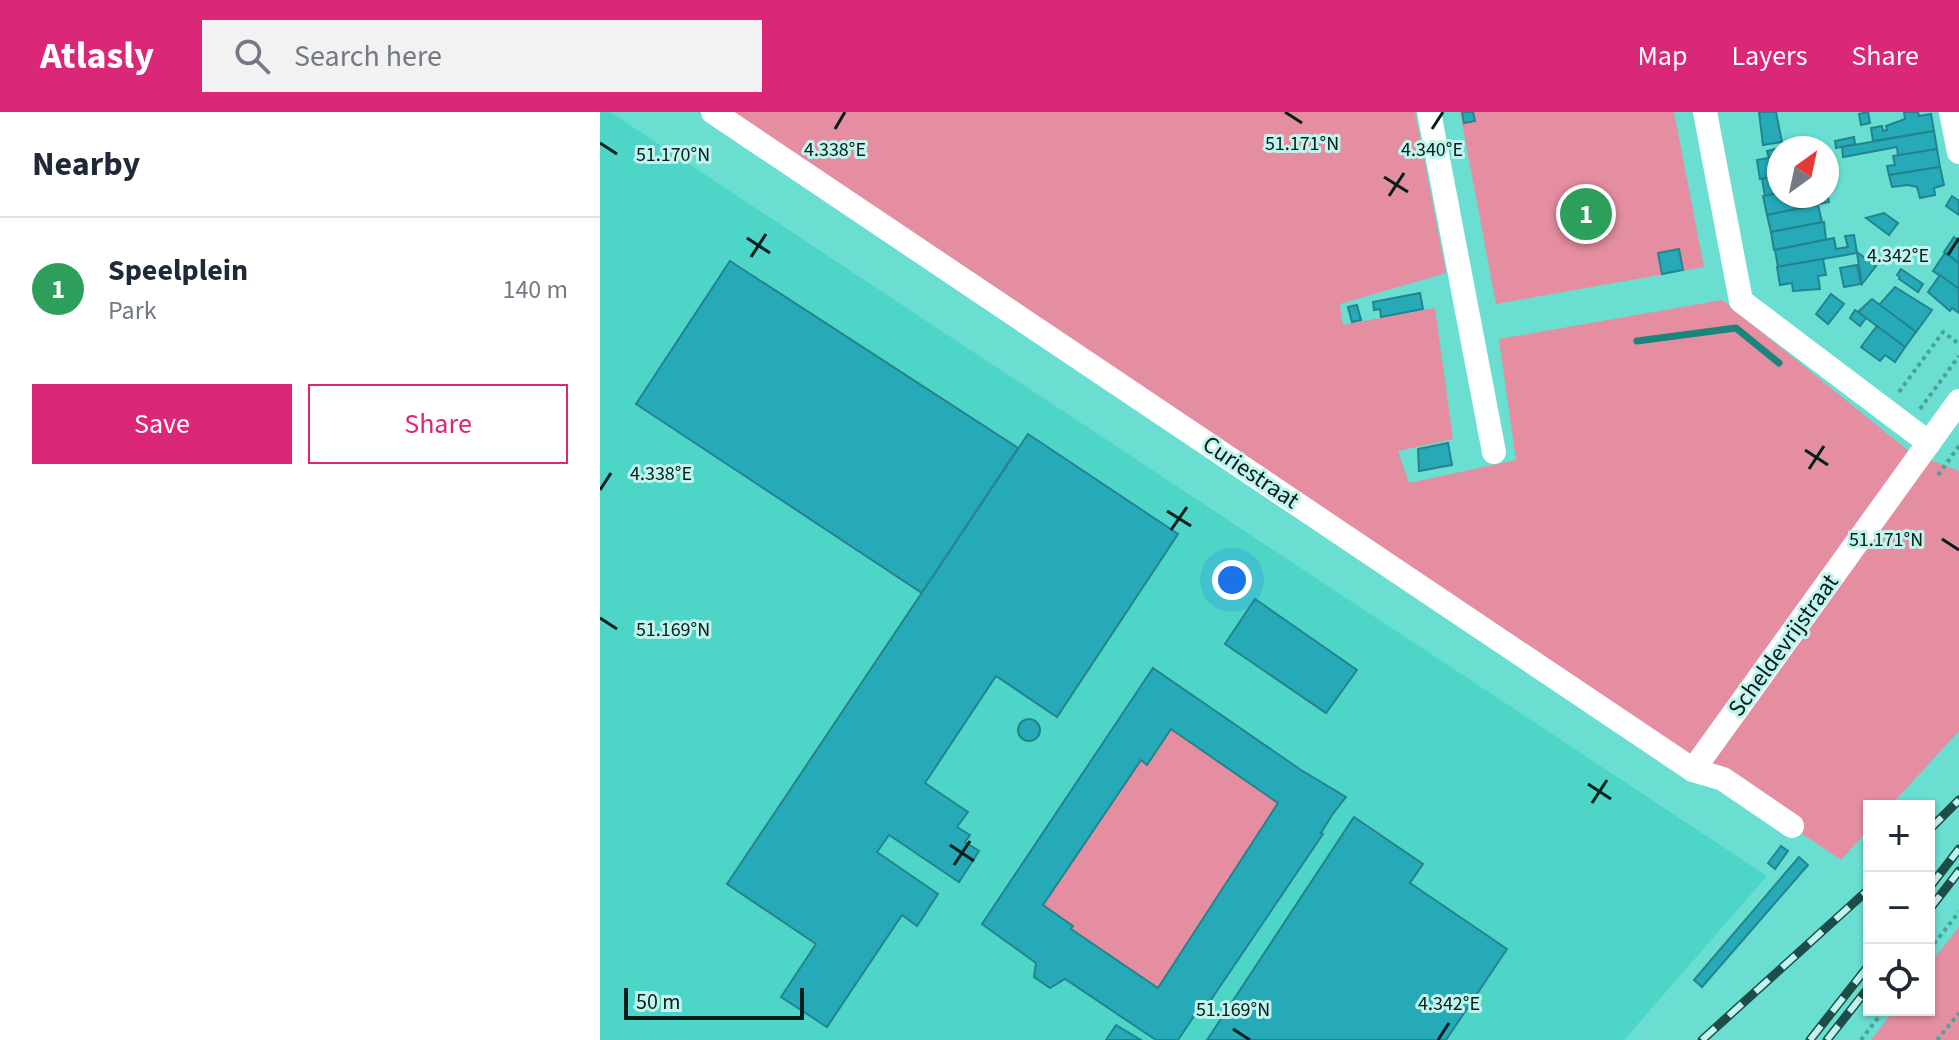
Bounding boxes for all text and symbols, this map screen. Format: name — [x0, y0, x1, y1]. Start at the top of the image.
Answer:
search box — [202, 20, 762, 92]
text: Atlasly — [40, 29, 154, 83]
icon: search — [230, 34, 274, 78]
text: Search here — [294, 35, 442, 78]
text: Map — [1637, 36, 1687, 76]
text: Layers — [1731, 36, 1807, 76]
text: Share — [1851, 36, 1919, 76]
text: 51.171°N — [1265, 130, 1339, 158]
text: 4.338°E — [804, 136, 866, 164]
text: 4.340°E — [1401, 136, 1463, 164]
north arrow — [1767, 136, 1839, 208]
text: Nearby — [32, 140, 140, 189]
text: 51.170°N — [636, 141, 710, 169]
pin: 1 — [1560, 184, 1612, 244]
text: 4.342°E — [1867, 242, 1929, 270]
text: Speelplein — [108, 249, 248, 292]
text: 1 — [51, 271, 65, 308]
text: 140 m — [502, 271, 568, 308]
text: Park — [108, 292, 157, 329]
button: Save — [32, 384, 292, 464]
button: Share — [308, 384, 568, 464]
street label: Curiestraat — [1195, 427, 1306, 518]
text: 4.338°E — [630, 460, 692, 488]
text: 51.171°N — [1849, 526, 1923, 554]
your location — [1212, 560, 1252, 600]
street label: Scheldevrijstraat — [1720, 567, 1847, 724]
text: 51.169°N — [636, 616, 710, 644]
map controls — [1863, 800, 1935, 1016]
button: + — [1863, 800, 1935, 872]
button: − — [1863, 872, 1935, 944]
button: locate — [1863, 944, 1935, 1016]
scale bar — [624, 984, 804, 1020]
text: 50 m — [636, 986, 681, 1018]
text: 4.342°E — [1418, 990, 1480, 1018]
text: 51.169°N — [1196, 996, 1270, 1024]

